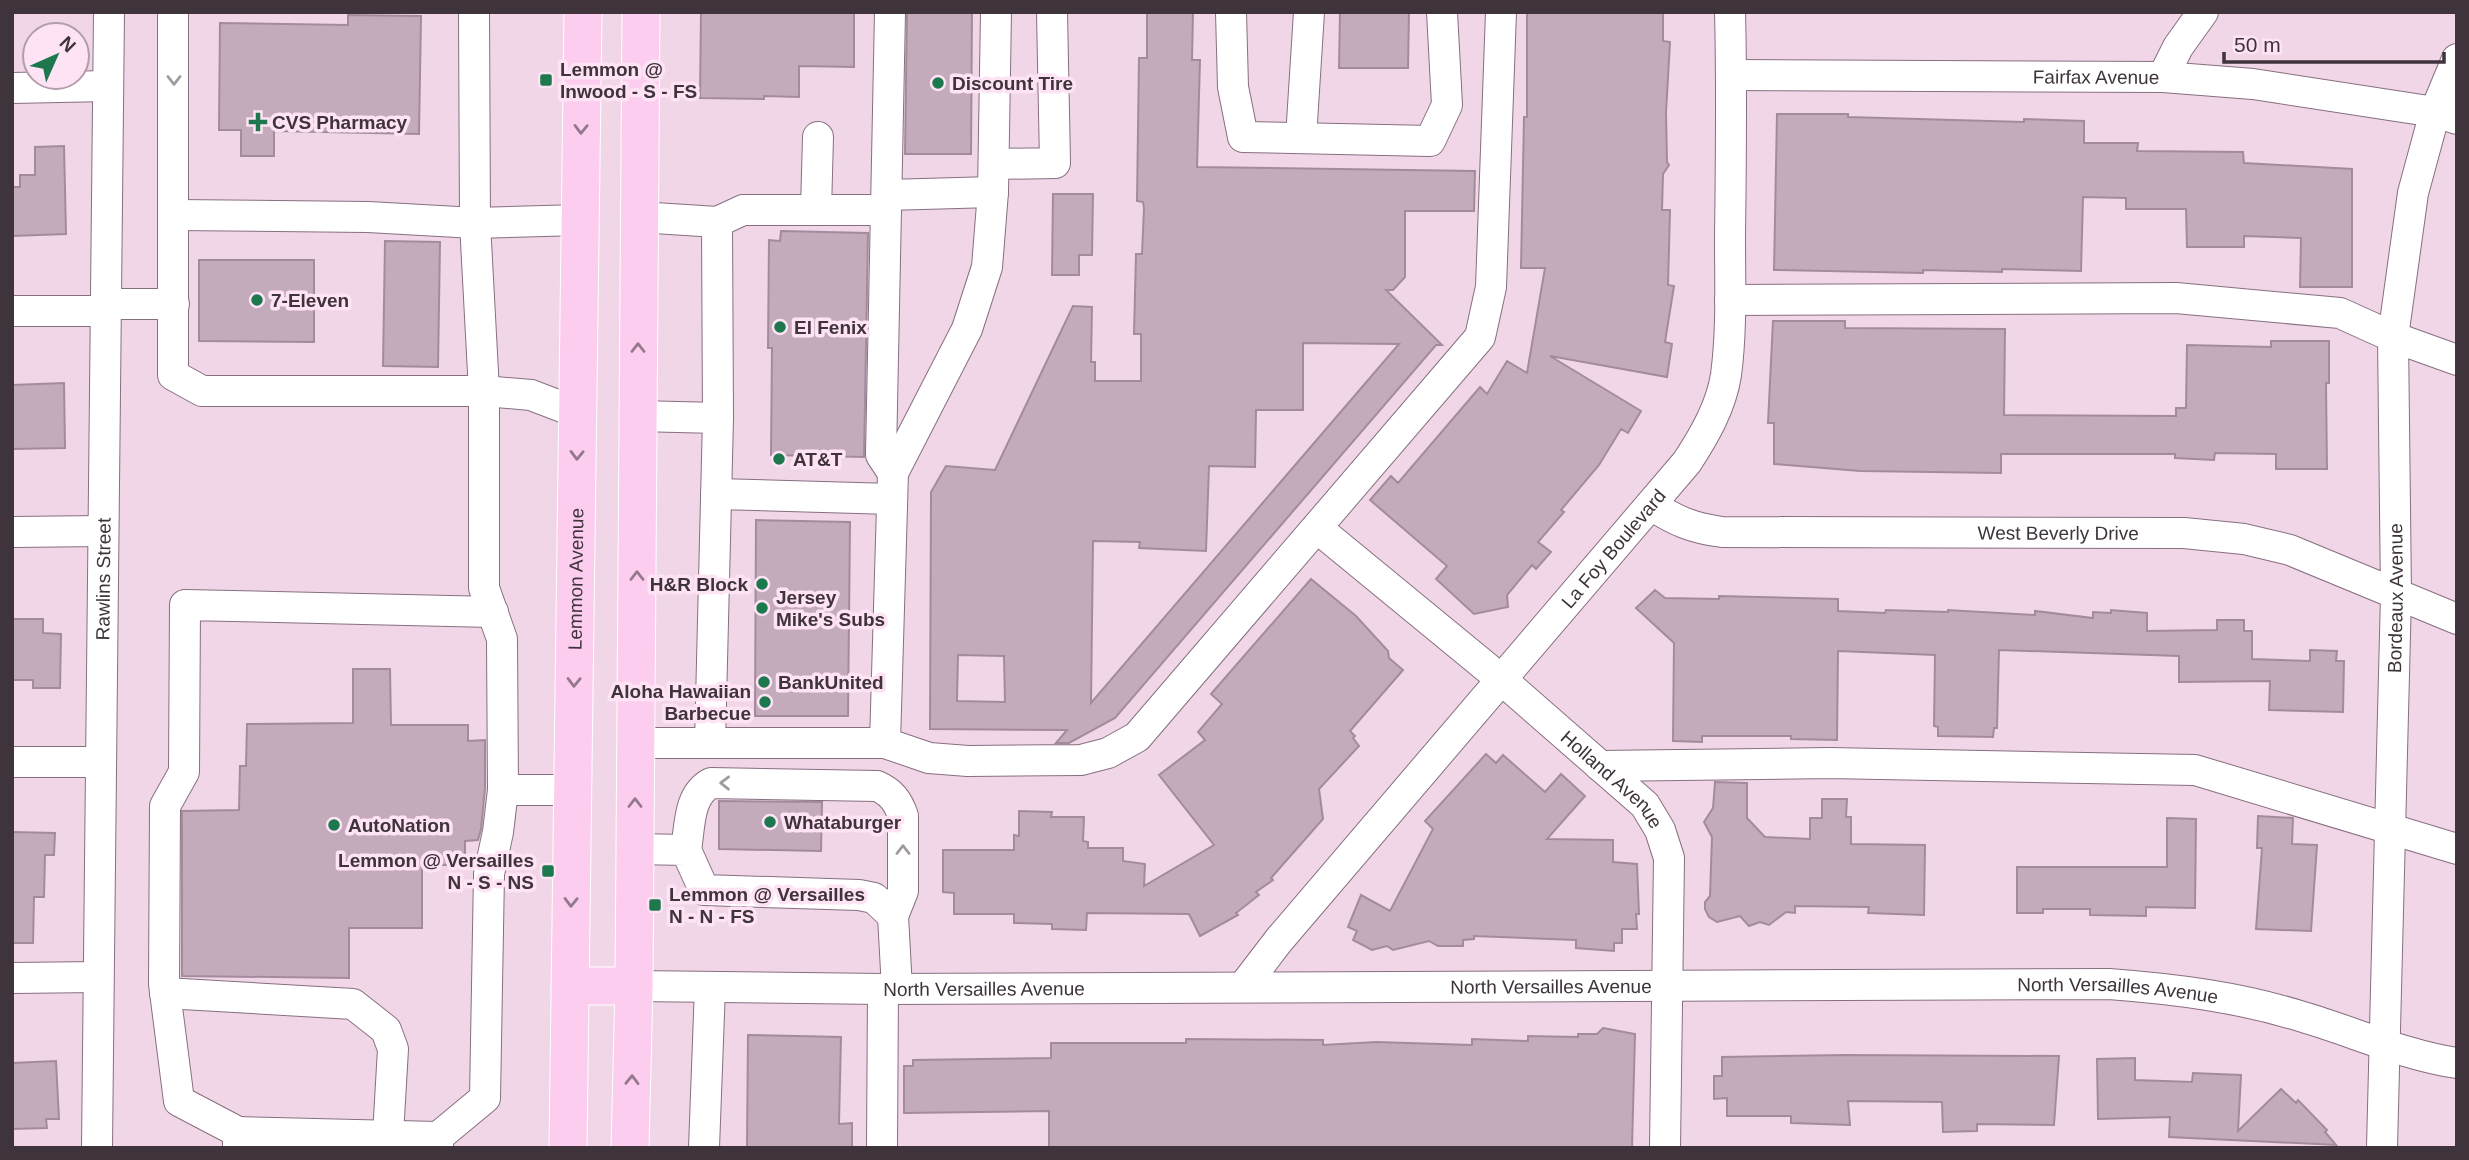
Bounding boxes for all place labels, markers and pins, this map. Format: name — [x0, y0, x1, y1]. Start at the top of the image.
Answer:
place label: Lemmon @ Inwood - S - FS — [560, 59, 697, 102]
marker: Lemmon @ Inwood - S - FS — [538, 72, 554, 88]
place label: Discount Tire — [952, 73, 1073, 94]
marker: Discount Tire — [930, 75, 946, 91]
place label: CVS Pharmacy — [272, 112, 408, 133]
marker: CVS Pharmacy — [250, 114, 266, 130]
place label: 7-Eleven — [271, 290, 349, 311]
marker: 7-Eleven — [249, 292, 265, 308]
place label: El Fenix — [794, 317, 867, 338]
marker: El Fenix — [772, 319, 788, 335]
place label: AT&T — [793, 449, 843, 470]
marker: AT&T — [771, 451, 787, 467]
place label: H&R Block — [650, 574, 748, 595]
marker: H&R Block — [754, 576, 770, 592]
place label: Jersey Mike's Subs — [776, 587, 885, 630]
marker: Jersey Mike's Subs — [754, 600, 770, 616]
place label: BankUnited — [778, 672, 884, 693]
marker: BankUnited — [756, 674, 772, 690]
place label: Aloha Hawaiian Barbecue — [611, 681, 751, 724]
marker: Aloha Hawaiian Barbecue — [757, 694, 773, 710]
place label: Whataburger — [784, 812, 902, 833]
marker: Whataburger — [762, 814, 778, 830]
place label: AutoNation — [348, 815, 450, 836]
marker: AutoNation — [326, 817, 342, 833]
place label: Lemmon @ Versailles N - S - NS — [338, 850, 534, 893]
marker: Lemmon @ Versailles N - S - NS — [540, 863, 556, 879]
place label: Lemmon @ Versailles N - N - FS — [669, 884, 865, 927]
marker: Lemmon @ Versailles N - N - FS — [647, 897, 663, 913]

